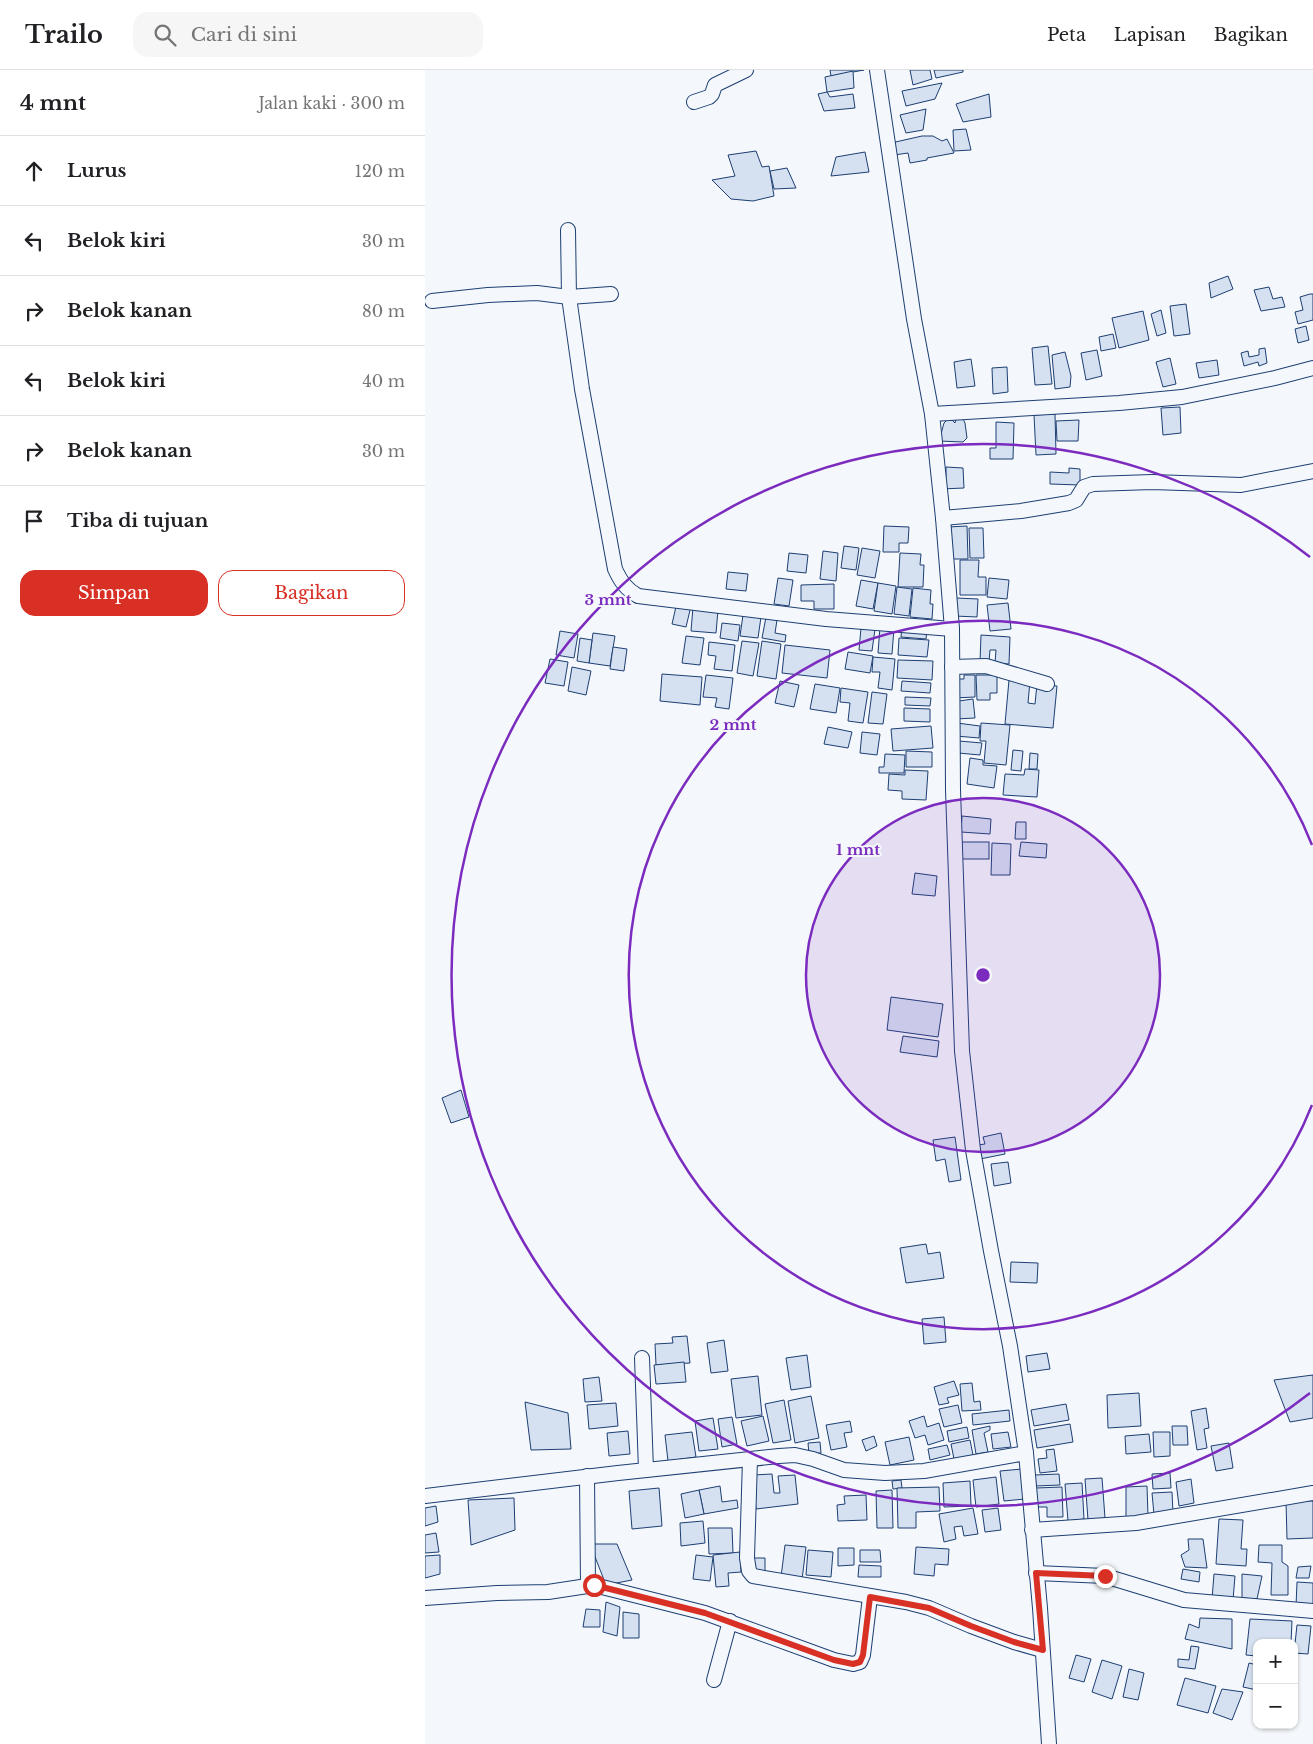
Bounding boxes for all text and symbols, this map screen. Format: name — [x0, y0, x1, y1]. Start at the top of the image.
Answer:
search box — [133, 12, 483, 57]
text: Trailo — [25, 20, 103, 49]
icon: search — [151, 21, 179, 49]
text: Cari di sini — [191, 23, 297, 46]
text: Peta — [1047, 24, 1086, 46]
text: Lapisan — [1114, 24, 1186, 46]
text: Bagikan — [1214, 24, 1288, 46]
text: 4 mnt — [20, 90, 86, 116]
text: Jalan kaki · 300 m — [258, 93, 405, 113]
icon: ahead — [20, 157, 48, 185]
text: Lurus — [67, 159, 126, 182]
text: 120 m — [355, 161, 405, 181]
icon: left — [20, 227, 48, 255]
text: Belok kiri — [67, 229, 166, 252]
text: 30 m — [362, 231, 405, 251]
icon: right — [20, 297, 48, 325]
text: Belok kanan — [67, 299, 192, 322]
text: 80 m — [362, 301, 405, 321]
icon: left — [20, 367, 48, 395]
text: Belok kiri — [67, 369, 166, 392]
text: 40 m — [362, 371, 405, 391]
icon: right — [20, 437, 48, 465]
text: Belok kanan — [67, 439, 192, 462]
text: 30 m — [362, 441, 405, 461]
icon: arrive — [20, 507, 48, 535]
text: Tiba di tujuan — [67, 509, 208, 532]
button: Simpan — [20, 570, 208, 616]
button: Bagikan — [218, 570, 405, 616]
text: 3 mnt — [585, 590, 632, 609]
text: 2 mnt — [710, 715, 757, 734]
text: 1 mnt — [836, 840, 880, 859]
centre of rings — [974, 966, 992, 984]
route end — [1094, 1565, 1117, 1588]
route start — [583, 1574, 606, 1597]
map controls — [1253, 1639, 1298, 1729]
button: + — [1253, 1639, 1298, 1684]
button: − — [1253, 1684, 1298, 1729]

